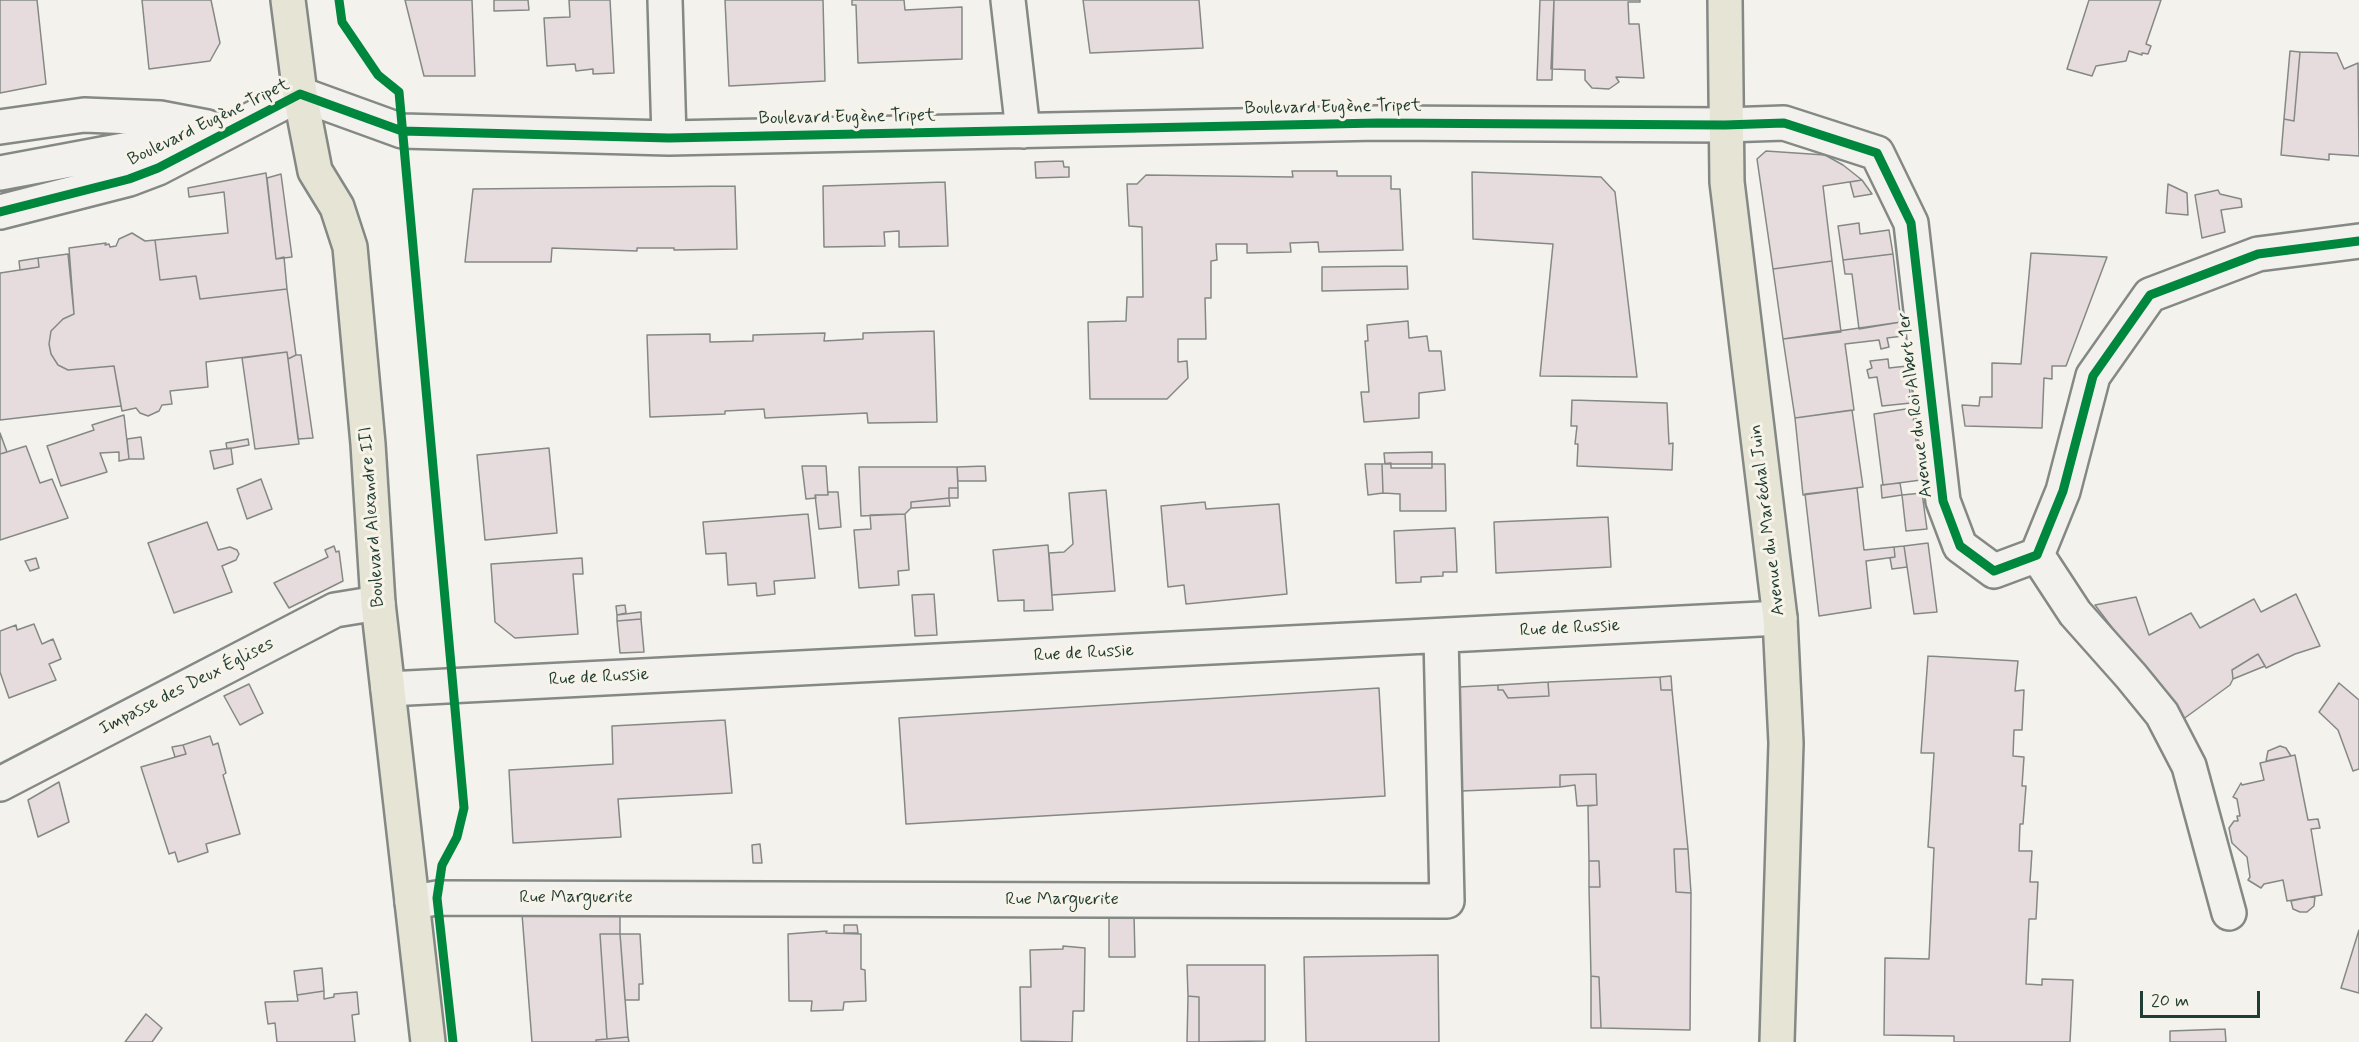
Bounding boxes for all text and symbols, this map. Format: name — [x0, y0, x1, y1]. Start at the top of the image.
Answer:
street label: Boulevard Eugène Tripet — [125, 74, 293, 172]
street label: Boulevard Eugène Tripet — [1244, 96, 1422, 120]
street label: Boulevard Eugène Tripet — [758, 106, 936, 130]
street label: Avenue du Roi Albert 1er — [1894, 311, 1938, 499]
street label: Avenue du Maréchal Juin — [1746, 423, 1790, 617]
street label: Boulevard Alexandre III — [356, 426, 390, 608]
street label: Rue de Russie — [1519, 616, 1621, 642]
street label: Impasse des Deux Églises — [96, 634, 278, 740]
street label: Rue de Russie — [1033, 641, 1135, 667]
street label: Rue de Russie — [548, 665, 650, 691]
street label: Rue Marguerite — [519, 887, 633, 909]
street label: Rue Marguerite — [1005, 889, 1119, 911]
scale bar — [2143, 979, 2263, 1017]
text: 20 m — [2151, 989, 2189, 1013]

